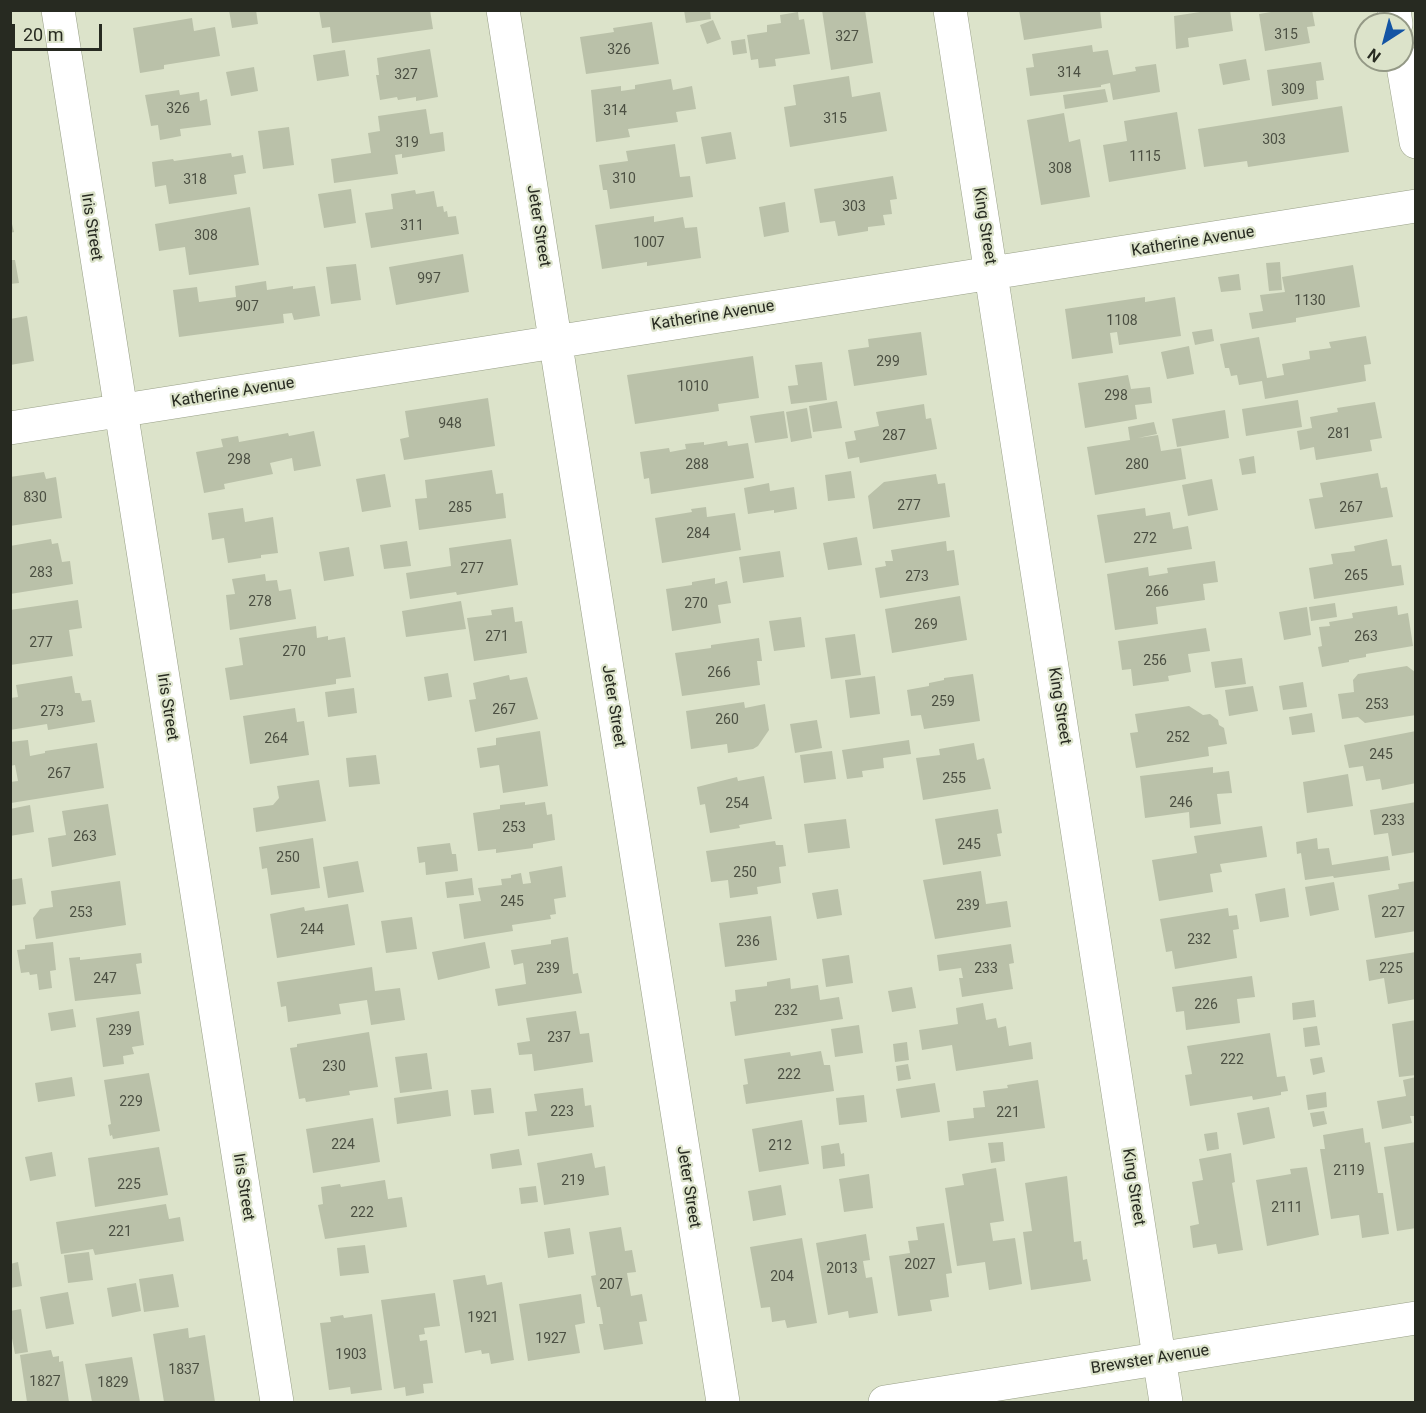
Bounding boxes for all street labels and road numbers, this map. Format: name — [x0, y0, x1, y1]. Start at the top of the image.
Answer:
street label: Jeter Street — [522, 184, 554, 268]
street label: King Street — [968, 186, 1000, 266]
street label: Iris Street — [76, 192, 106, 262]
street label: Katherine Avenue — [1130, 223, 1256, 261]
street label: Katherine Avenue — [650, 297, 776, 335]
street label: Katherine Avenue — [170, 374, 296, 412]
street label: Jeter Street — [597, 664, 629, 748]
street label: King Street — [1043, 666, 1075, 746]
street label: Iris Street — [152, 672, 182, 742]
street label: Jeter Street — [672, 1145, 704, 1229]
street label: King Street — [1117, 1147, 1149, 1227]
street label: Iris Street — [228, 1152, 258, 1222]
street label: Brewster Avenue — [1090, 1341, 1210, 1379]

